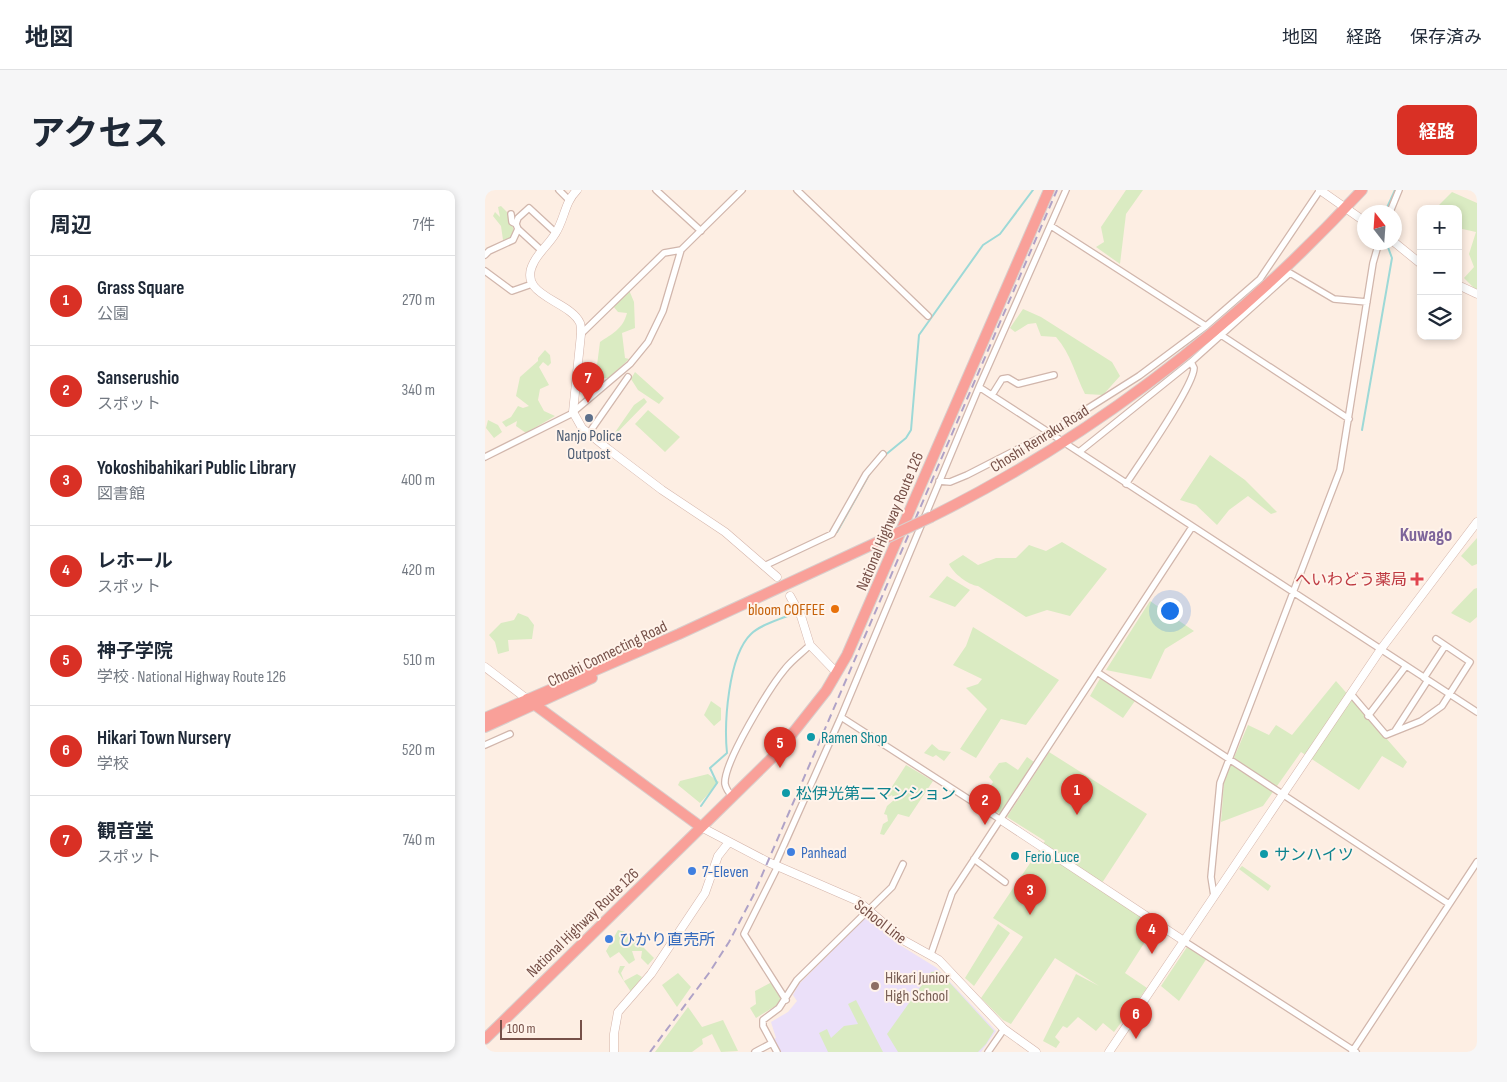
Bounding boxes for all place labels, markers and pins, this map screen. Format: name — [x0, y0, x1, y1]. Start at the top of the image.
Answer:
pin: 7 — [572, 362, 604, 403]
marker: Nanjo Police Outpost — [583, 412, 595, 424]
place label: Nanjo Police Outpost — [556, 427, 622, 464]
place label: へいわどう薬局 — [1295, 571, 1407, 590]
marker: へいわどう薬局 — [1411, 573, 1423, 585]
place label: bloom COFFEE — [748, 601, 825, 620]
marker: bloom COFFEE — [829, 603, 841, 615]
pin: 5 — [764, 727, 796, 768]
place label: Ramen Shop — [821, 729, 887, 748]
marker: Ramen Shop — [805, 731, 817, 743]
pin: 1 — [1061, 774, 1093, 815]
pin: 2 — [969, 784, 1001, 825]
place label: 松伊光第二マンション — [796, 785, 956, 804]
marker: 松伊光第二マンション — [780, 787, 792, 799]
place label: Panhead — [801, 844, 847, 863]
marker: Panhead — [785, 846, 797, 858]
place label: サンハイツ — [1274, 846, 1354, 865]
place label: Ferio Luce — [1025, 848, 1079, 867]
marker: サンハイツ — [1258, 848, 1270, 860]
marker: Ferio Luce — [1009, 850, 1021, 862]
place label: 7-Eleven — [702, 863, 749, 882]
marker: 7-Eleven — [686, 865, 698, 877]
pin: 3 — [1014, 874, 1046, 915]
pin: 4 — [1136, 913, 1168, 954]
place label: ひかり直売所 — [619, 931, 715, 950]
marker: ひかり直売所 — [603, 933, 615, 945]
place label: Hikari Junior High School — [885, 969, 950, 1006]
marker: Hikari Junior High School — [869, 980, 881, 992]
pin: 6 — [1120, 998, 1152, 1039]

